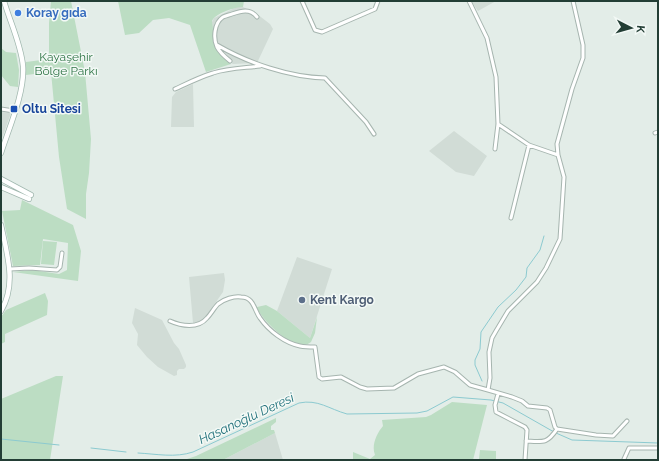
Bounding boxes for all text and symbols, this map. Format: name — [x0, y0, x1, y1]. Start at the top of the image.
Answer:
place label: Koray gıda — [26, 6, 87, 20]
marker: Koray gıda — [13, 8, 23, 18]
north arrow — [611, 8, 651, 48]
text: K — [634, 25, 647, 34]
park label: Kayaşehir Bölge Parkı — [34, 50, 98, 78]
place label: Oltu Sitesi — [22, 102, 81, 116]
marker: Oltu Sitesi — [9, 104, 19, 114]
place label: Kent Kargo — [310, 293, 374, 307]
marker: Kent Kargo — [297, 295, 307, 305]
water label: Hasanoğlu Deresi — [196, 389, 297, 447]

